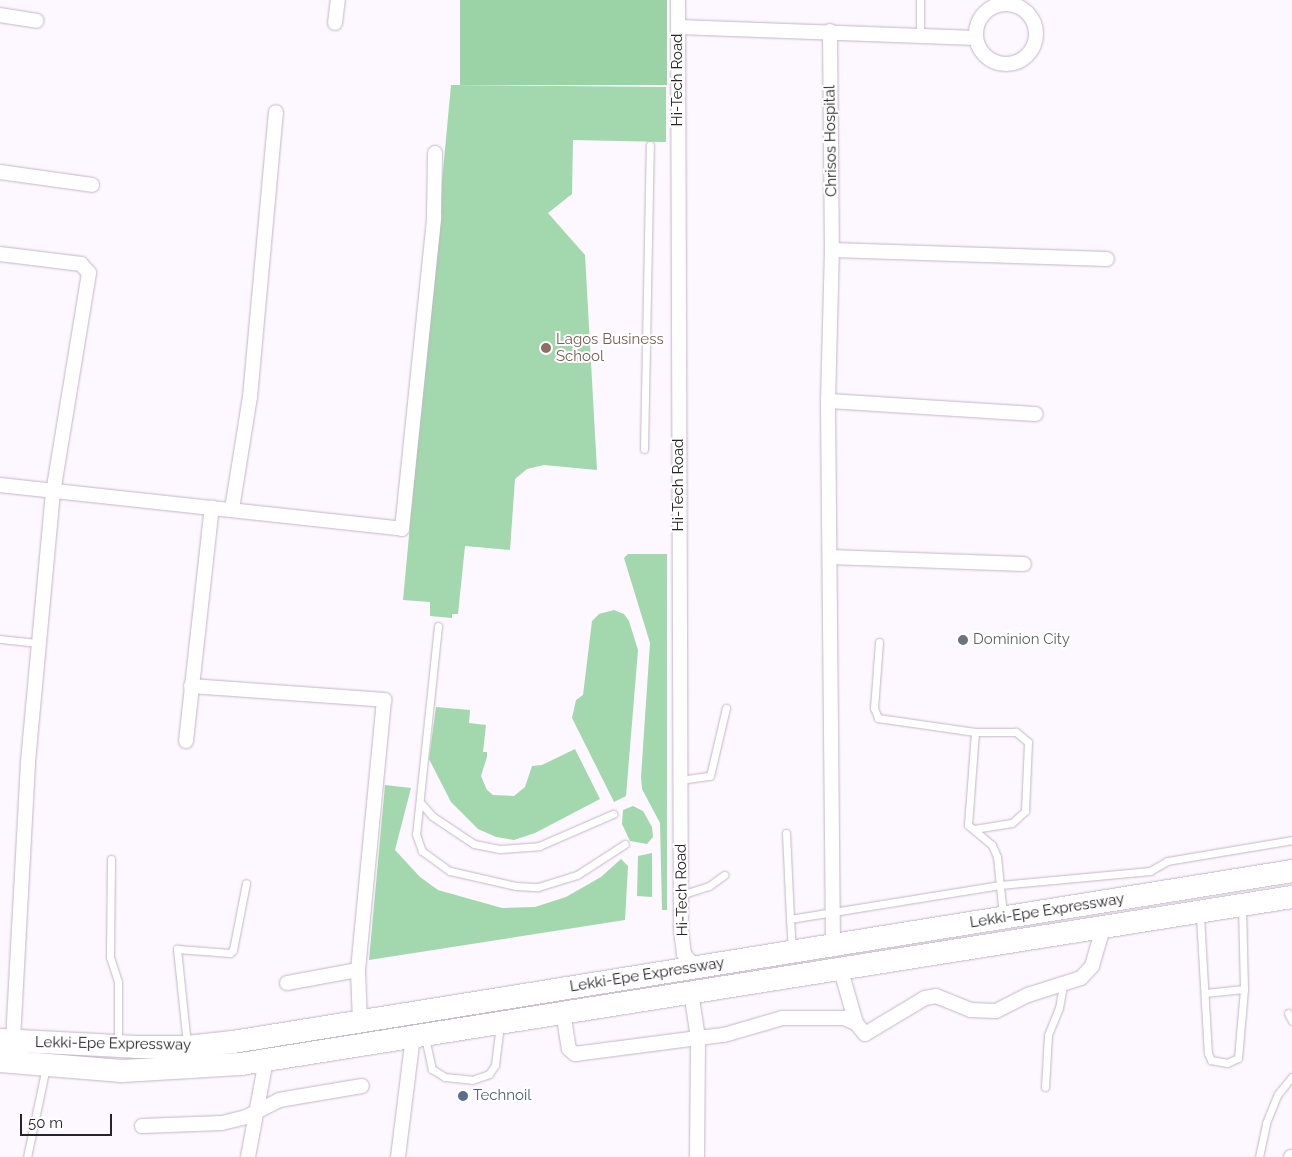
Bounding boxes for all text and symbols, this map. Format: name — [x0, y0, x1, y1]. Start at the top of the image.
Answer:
street label: Hi-Tech Road — [669, 34, 687, 126]
street label: Chrisos Hospital — [821, 85, 841, 197]
place label: Lagos Business School — [556, 330, 664, 365]
marker: Lagos Business School — [540, 342, 552, 354]
street label: Hi-Tech Road — [670, 439, 688, 531]
place label: Dominion City — [973, 631, 1070, 649]
marker: Dominion City — [957, 634, 969, 646]
street label: Hi-Tech Road — [672, 843, 692, 937]
street label: Lekki-Epe Expressway — [969, 890, 1125, 932]
street label: Lekki-Epe Expressway — [569, 954, 725, 996]
street label: Lekki-Epe Expressway — [35, 1034, 191, 1054]
place label: Technoil — [473, 1087, 531, 1105]
marker: Technoil — [457, 1090, 469, 1102]
scale bar — [22, 1104, 115, 1136]
text: 50 m — [28, 1114, 63, 1132]

